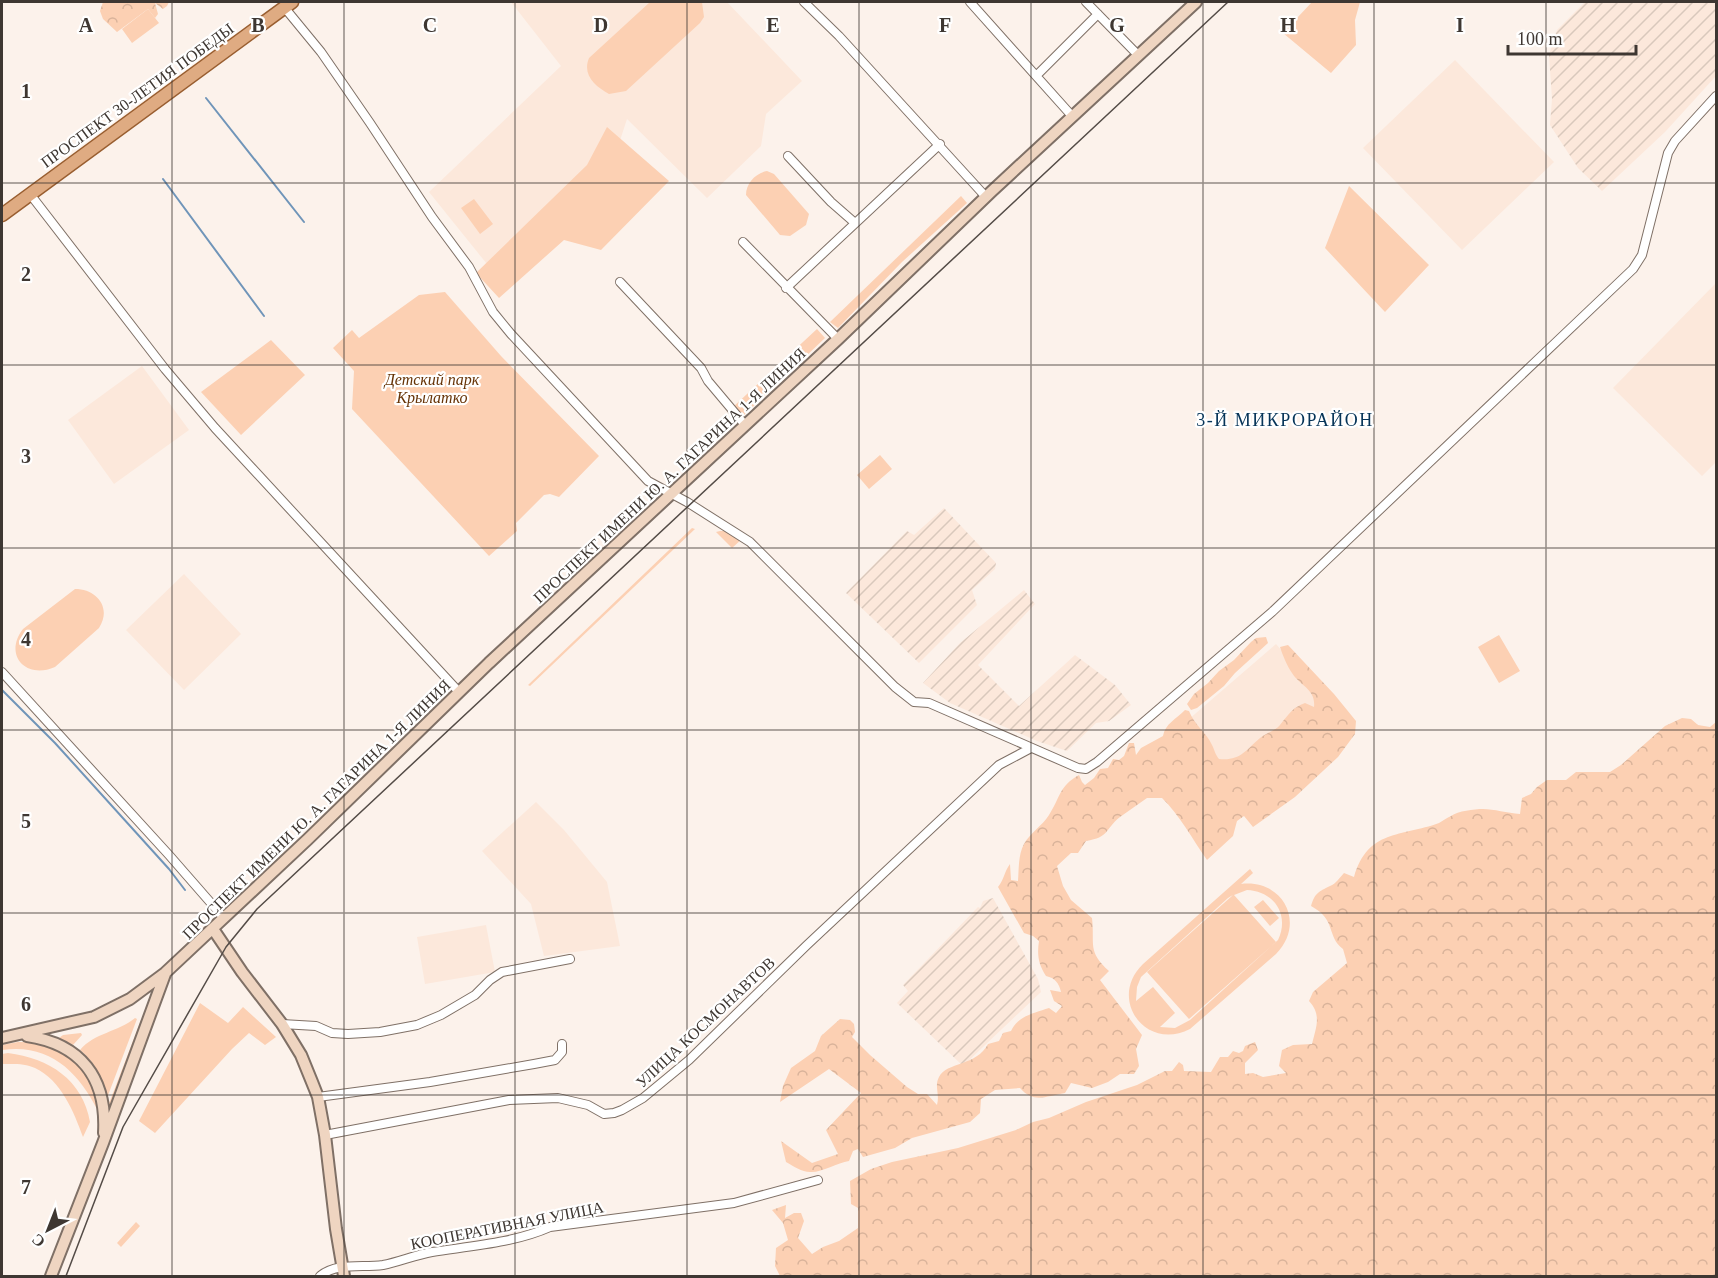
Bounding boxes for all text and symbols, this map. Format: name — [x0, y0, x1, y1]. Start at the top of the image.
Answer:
text: A — [79, 14, 94, 36]
text: B — [251, 14, 265, 36]
text: C — [423, 14, 437, 36]
text: D — [594, 14, 608, 36]
text: E — [766, 14, 780, 36]
text: F — [939, 14, 951, 36]
text: G — [1109, 14, 1125, 36]
text: H — [1280, 14, 1296, 36]
text: I — [1456, 14, 1464, 36]
scale bar — [1508, 18, 1636, 56]
street label: ПРОСПЕКТ 30-ЛЕТИЯ ПОБЕДЫ — [38, 20, 237, 172]
text: 100 m — [1517, 29, 1563, 49]
text: 1 — [21, 80, 31, 102]
text: 2 — [21, 263, 31, 285]
street label: ПРОСПЕКТ ИМЕНИ Ю. А. ГАГАРИНА 1-Я ЛИНИЯ — [530, 344, 809, 606]
park label: Детский парк Крылатко — [383, 371, 480, 407]
district label: 3-Й МИКРОРАЙОН — [1196, 410, 1374, 430]
text: 3 — [21, 445, 31, 467]
text: 4 — [21, 628, 31, 650]
street label: ПРОСПЕКТ ИМЕНИ Ю. А. ГАГАРИНА 1-Я ЛИНИЯ — [179, 676, 454, 942]
text: 5 — [21, 810, 31, 832]
street label: УЛИЦА КОСМОНАВТОВ — [633, 954, 779, 1092]
text: 6 — [21, 993, 31, 1015]
text: 7 — [21, 1176, 31, 1198]
street label: КООПЕРАТИВНАЯ УЛИЦА — [409, 1198, 606, 1254]
north arrow — [18, 1200, 78, 1260]
text: С — [28, 1231, 48, 1251]

